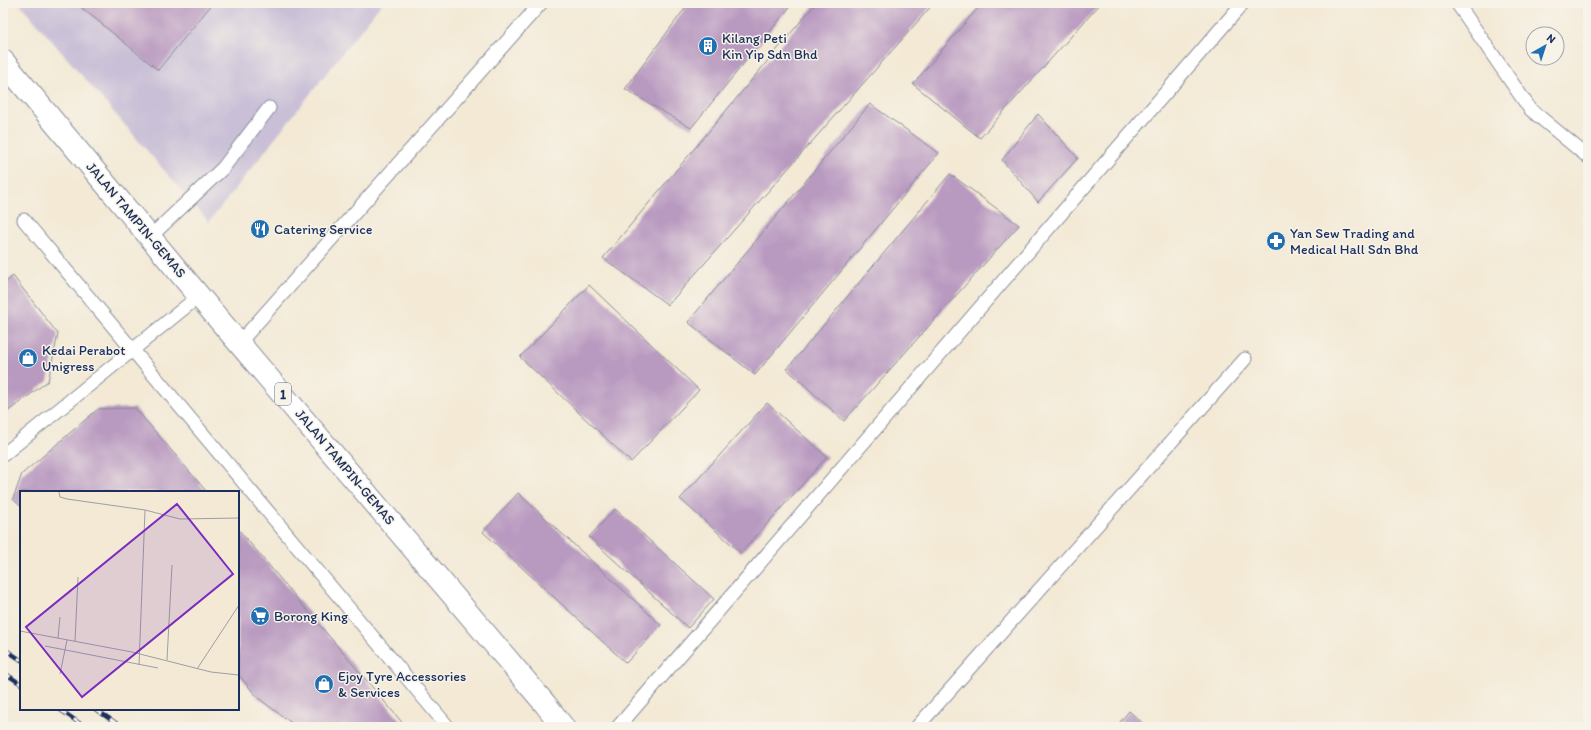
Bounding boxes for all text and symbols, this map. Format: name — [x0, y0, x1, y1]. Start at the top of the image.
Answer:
north arrow — [1525, 26, 1565, 66]
place label: Kilang Peti Kin Yip Sdn Bhd — [722, 30, 818, 63]
text: N — [1544, 31, 1558, 46]
building icon: Kilang Peti Kin Yip Sdn Bhd — [697, 35, 719, 57]
street label: JALAN TAMPIN-GEMAS — [83, 159, 190, 281]
restaurant icon: Catering Service — [249, 218, 271, 240]
place label: Catering Service — [274, 221, 373, 238]
place label: Yan Sew Trading and Medical Hall Sdn Bhd — [1290, 225, 1419, 258]
pharmacy icon: Yan Sew Trading and Medical Hall Sdn Bhd — [1265, 230, 1287, 252]
place label: Kedai Perabot Unigress — [42, 342, 125, 375]
shop icon: Kedai Perabot Unigress — [17, 347, 39, 369]
road number: 1 — [275, 383, 291, 405]
street label: JALAN TAMPIN-GEMAS — [292, 406, 399, 528]
inset map — [20, 491, 239, 710]
supermarket icon: Borong King — [249, 605, 271, 627]
place label: Borong King — [274, 608, 349, 625]
place label: Ejoy Tyre Accessories & Services — [338, 668, 466, 701]
shop icon: Ejoy Tyre Accessories & Services — [313, 673, 335, 695]

